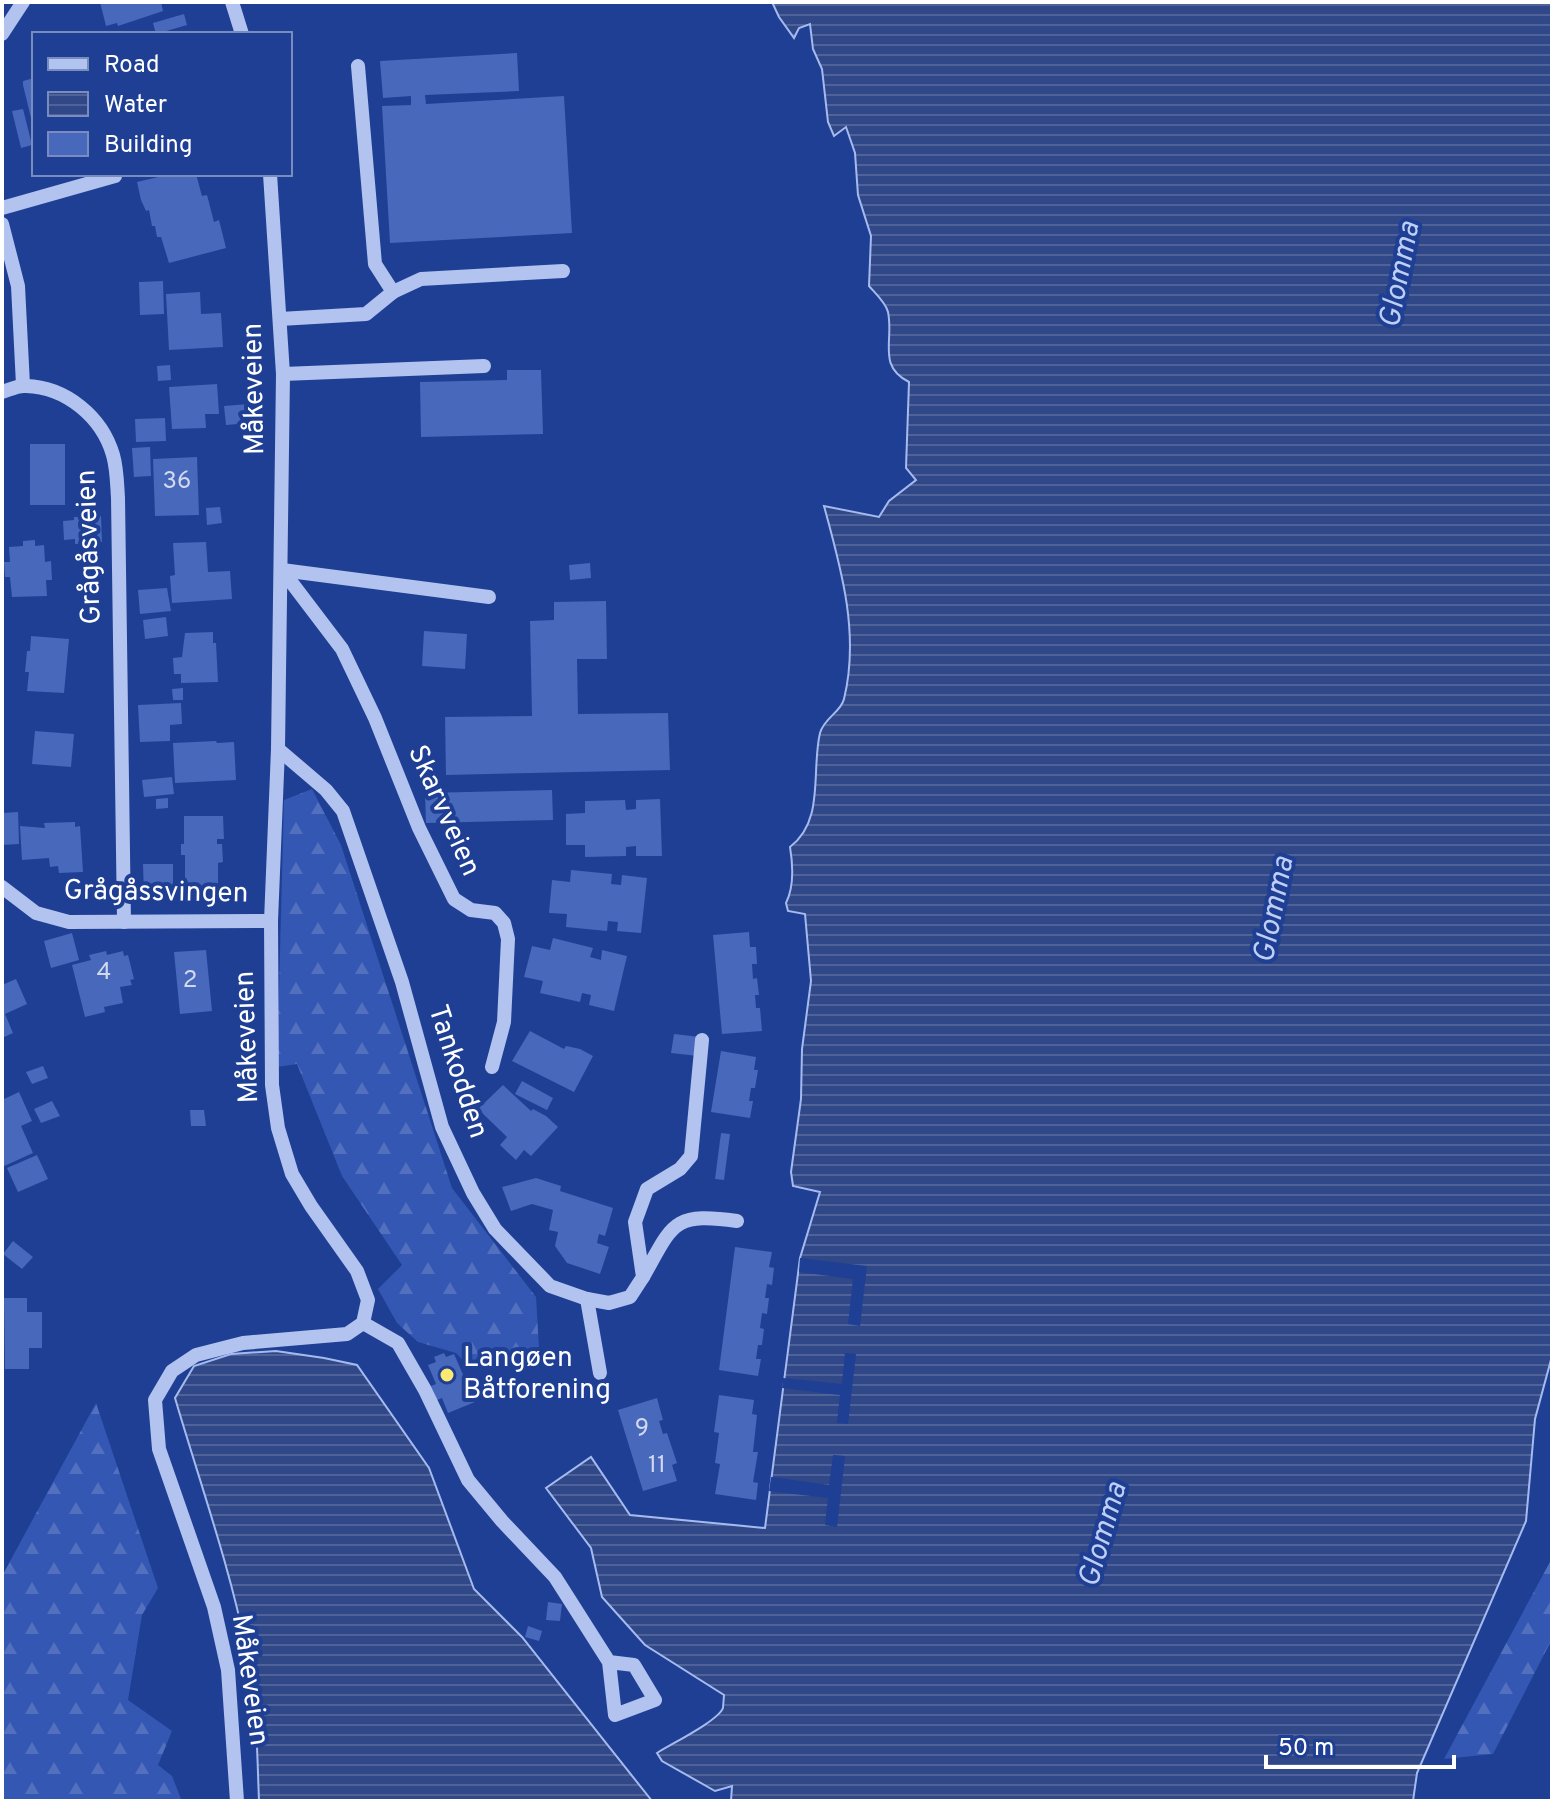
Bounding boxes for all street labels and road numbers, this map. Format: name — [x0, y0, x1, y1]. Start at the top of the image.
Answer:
street label: Måkeveien — [236, 322, 274, 456]
street label: Grågåsveien — [69, 469, 111, 625]
street label: Skarvveien — [398, 740, 488, 882]
street label: Grågåssvingen — [63, 873, 249, 913]
street label: Måkeveien — [228, 970, 268, 1104]
street label: Tankodden — [419, 1001, 495, 1143]
street label: Måkeveien — [222, 1612, 276, 1748]

